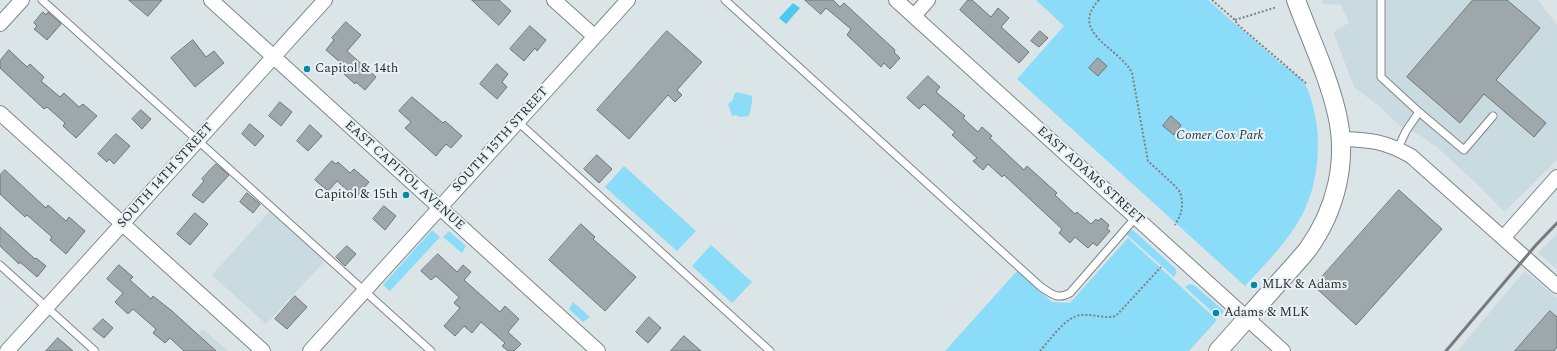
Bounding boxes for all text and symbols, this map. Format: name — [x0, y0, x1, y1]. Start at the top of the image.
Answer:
place label: Capitol & 14th — [315, 61, 398, 77]
marker: Capitol & 14th — [302, 64, 312, 74]
street label: SOUTH 15TH STREET — [450, 84, 552, 196]
street label: EAST CAPITOL AVENUE — [341, 118, 467, 234]
street label: SOUTH 14TH STREET — [115, 120, 217, 232]
street label: EAST ADAMS STREET — [1033, 124, 1147, 228]
park label: Comer Cox Park — [1176, 128, 1264, 144]
place label: Capitol & 15th — [315, 187, 398, 203]
marker: Capitol & 15th — [401, 190, 411, 200]
place label: MLK & Adams — [1262, 277, 1347, 293]
marker: MLK & Adams — [1249, 280, 1259, 290]
place label: Adams & MLK — [1224, 305, 1309, 321]
marker: Adams & MLK — [1211, 308, 1221, 318]

